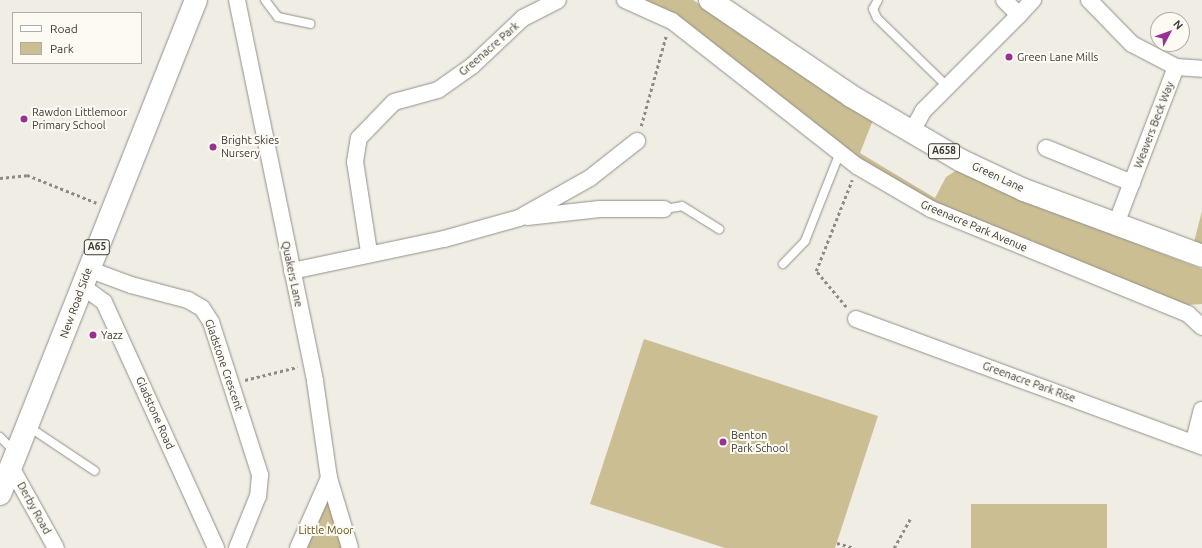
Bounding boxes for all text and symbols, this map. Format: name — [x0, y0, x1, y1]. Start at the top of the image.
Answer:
legend — [12, 12, 142, 64]
north arrow — [1150, 12, 1190, 52]
text: N — [1171, 18, 1186, 32]
street label: Greenacre Park — [456, 19, 522, 79]
text: Road — [50, 22, 78, 35]
text: Park — [50, 42, 74, 55]
place label: Green Lane Mills — [1017, 50, 1098, 64]
marker: Green Lane Mills — [1004, 52, 1014, 62]
street label: Weavers Beck Way — [1131, 80, 1177, 170]
place label: Rawdon Littlemoor Primary School — [32, 106, 127, 132]
marker: Rawdon Littlemoor Primary School — [19, 114, 29, 124]
place label: Bright Skies Nursery — [221, 134, 279, 160]
marker: Bright Skies Nursery — [208, 142, 218, 152]
road number: A658 — [928, 143, 960, 159]
street label: Green Lane — [970, 159, 1026, 195]
street label: Greenacre Park Avenue — [919, 197, 1029, 255]
road number: A65 — [83, 239, 111, 255]
street label: Quakers Lane — [279, 240, 305, 308]
street label: New Road Side — [57, 266, 95, 340]
street label: Gladstone Crescent — [202, 317, 246, 413]
place label: Yazz — [101, 328, 123, 342]
marker: Yazz — [88, 330, 98, 340]
street label: Greenacre Park Rise — [981, 359, 1077, 405]
street label: Gladstone Road — [133, 375, 177, 451]
place label: Benton Park School — [731, 429, 788, 455]
marker: Benton Park School — [718, 437, 728, 447]
street label: Derby Road — [14, 480, 54, 536]
park label: Little Moor — [299, 523, 353, 537]

